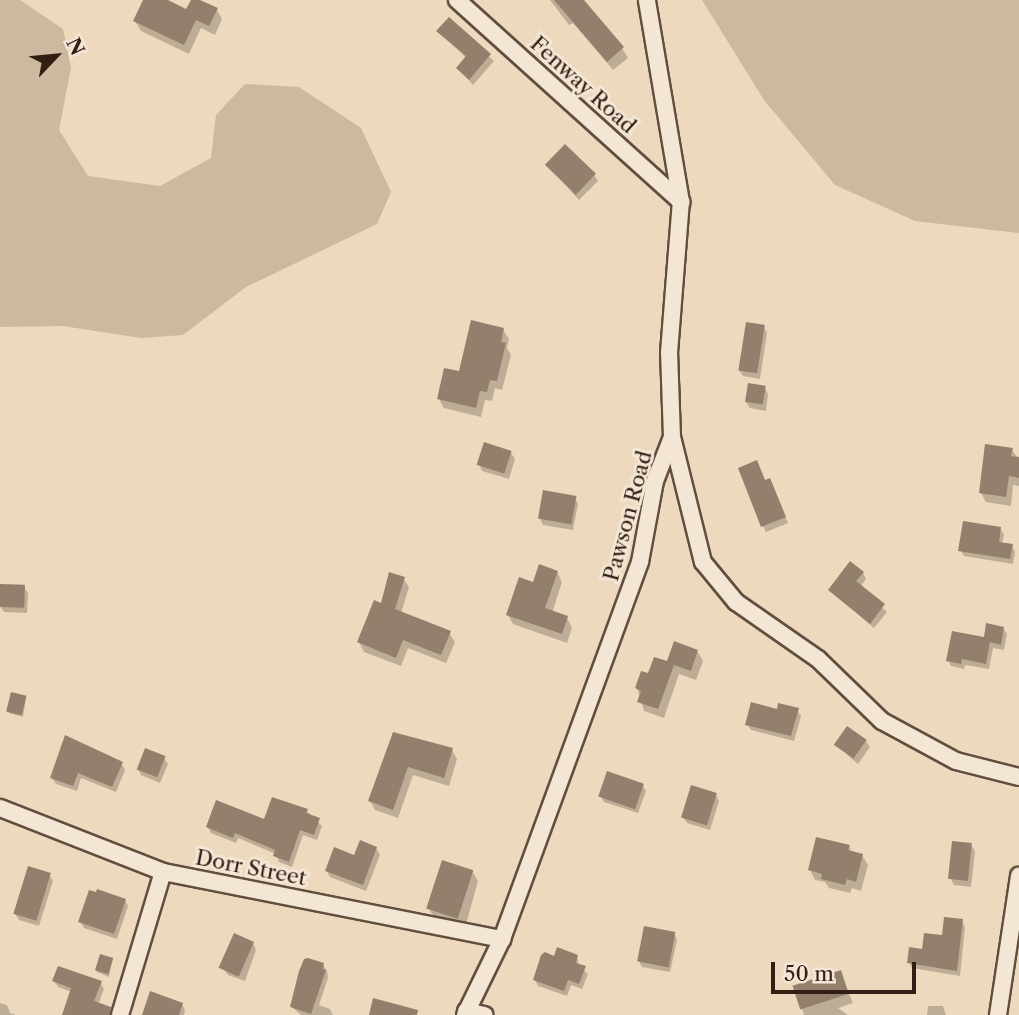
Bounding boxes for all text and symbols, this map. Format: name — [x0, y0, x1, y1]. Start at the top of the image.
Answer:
north arrow — [21, 21, 91, 91]
street label: Fenway Road — [525, 31, 641, 139]
text: N — [61, 34, 89, 59]
street label: Pawson Road — [599, 448, 657, 584]
street label: Dorr Street — [193, 845, 309, 891]
scale bar — [774, 948, 919, 992]
text: 50 m — [784, 961, 834, 986]

